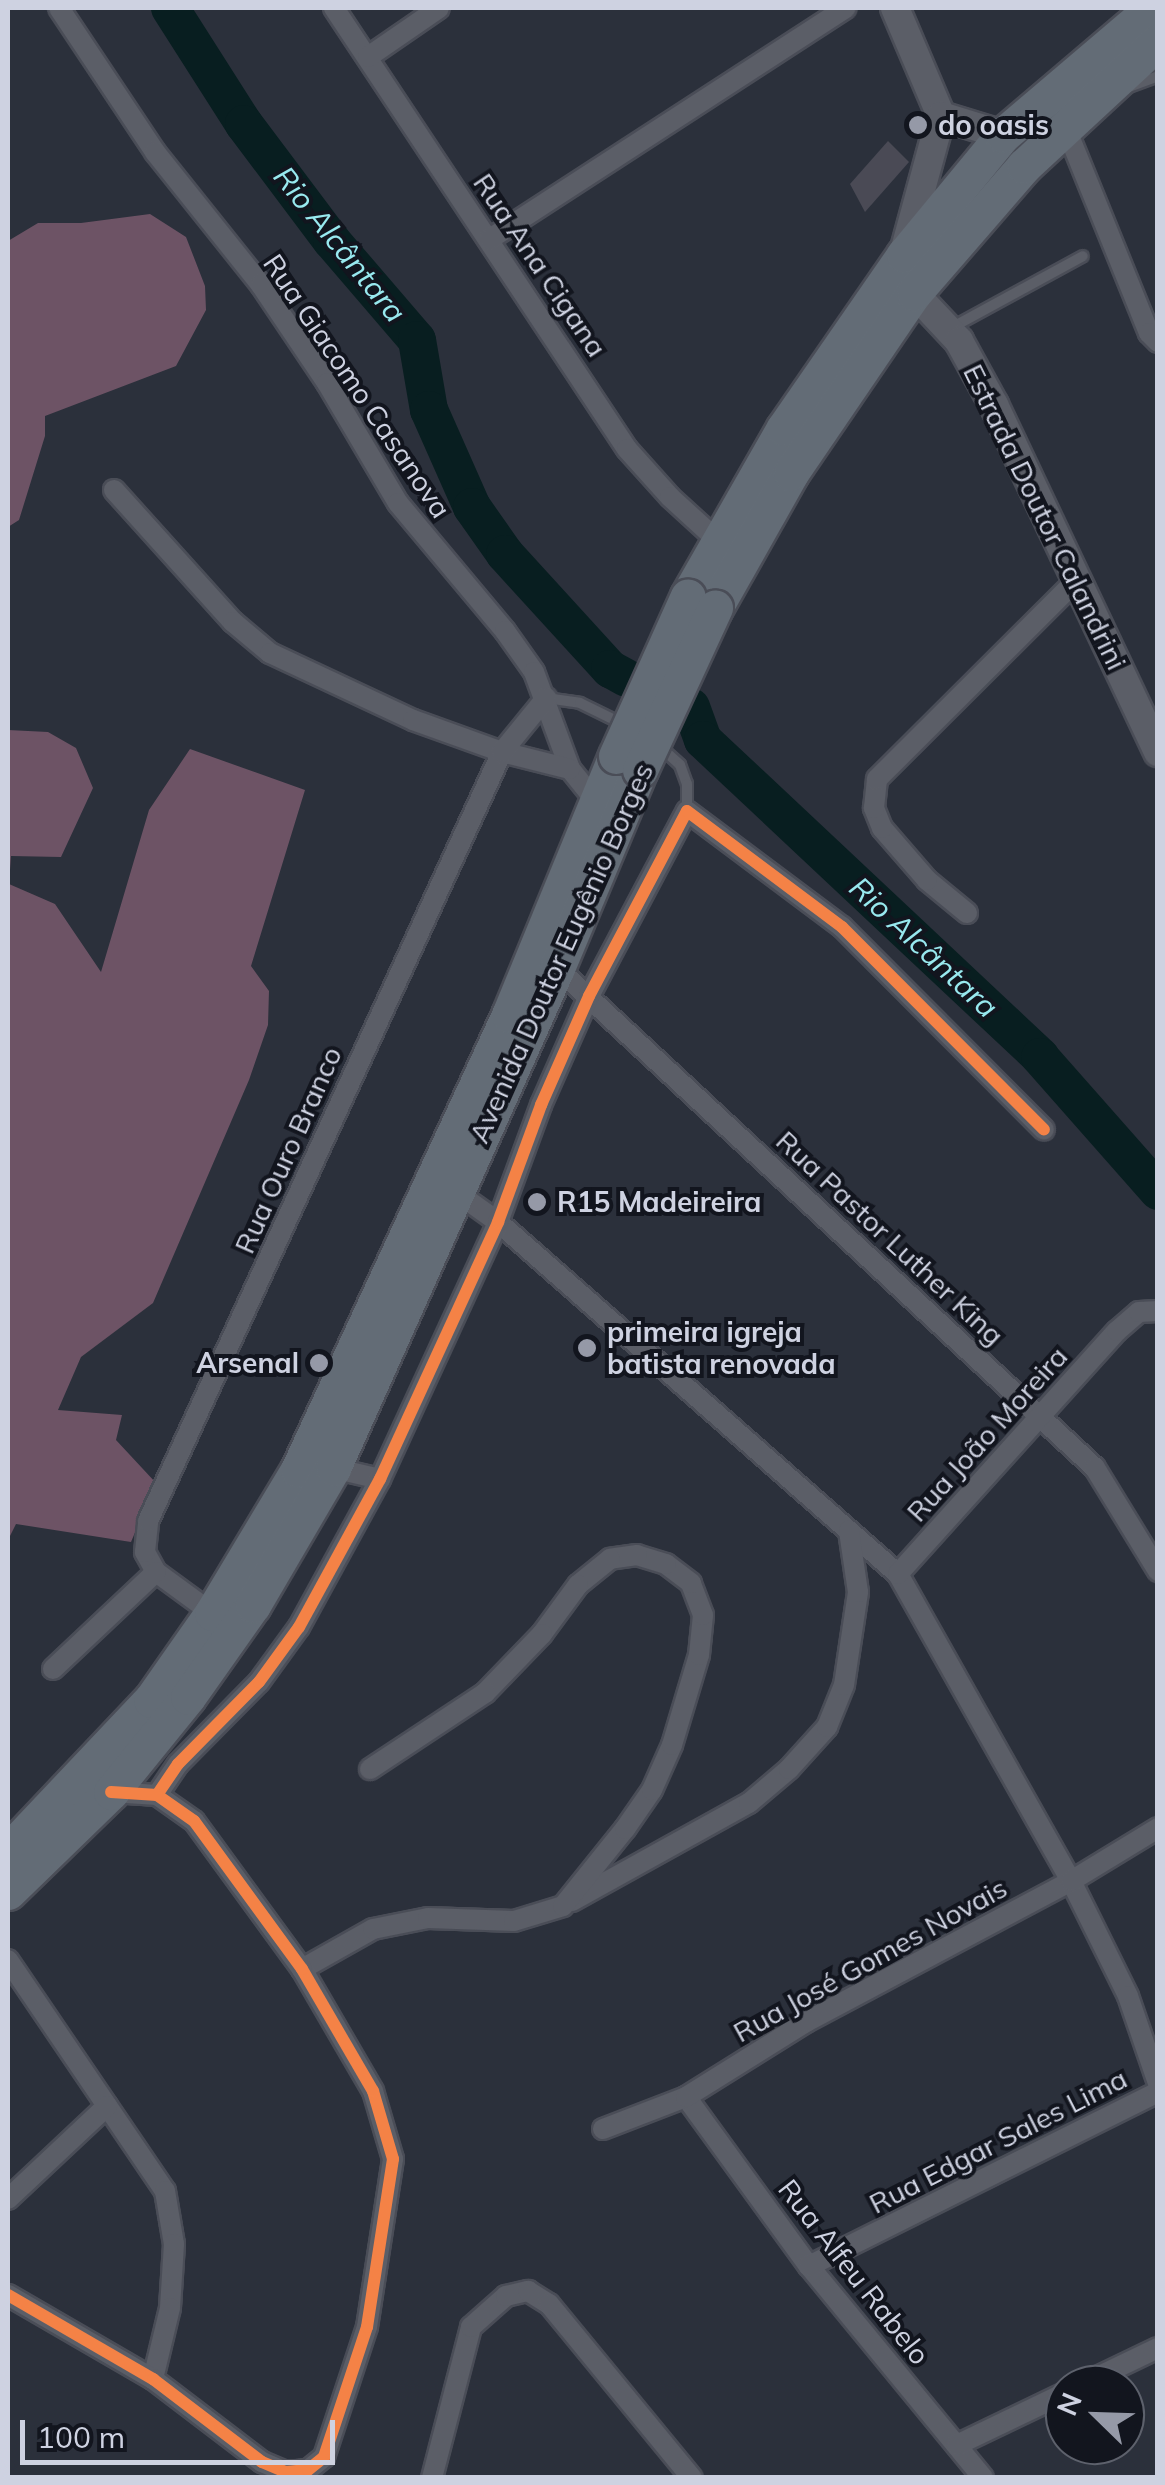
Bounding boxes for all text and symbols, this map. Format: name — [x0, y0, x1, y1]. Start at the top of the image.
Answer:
place label: do oasis — [938, 108, 1049, 142]
marker: do oasis — [907, 114, 929, 136]
water label: Rio Alcântara — [266, 159, 414, 329]
street label: Rua Ana Cigana — [466, 167, 614, 363]
street label: Rua Giacomo Casanova — [256, 248, 458, 524]
street label: Estrada Doutor Calandrini — [956, 359, 1134, 675]
street label: Avenida Doutor Eugênio Borges — [462, 758, 660, 1148]
water label: Rio Alcântara — [842, 869, 1006, 1025]
street label: Rua Ouro Branco — [227, 1042, 349, 1258]
street label: Rua Pastor Luther King — [769, 1124, 1011, 1352]
place label: R15 Madeireira — [557, 1185, 761, 1219]
marker: R15 Madeireira — [526, 1191, 548, 1213]
place label: primeira igreja batista renovada — [607, 1315, 836, 1381]
marker: primeira igreja batista renovada — [576, 1337, 598, 1359]
street label: Rua João Moreira — [900, 1340, 1074, 1528]
place label: Arsenal — [196, 1346, 299, 1380]
marker: Arsenal — [308, 1352, 330, 1374]
street label: Rua José Gomes Novais — [727, 1871, 1013, 2049]
street label: Rua Edgar Sales Lima — [864, 2061, 1132, 2221]
street label: Rua Alfeu Rabelo — [771, 2173, 937, 2371]
north arrow — [1045, 2365, 1145, 2465]
text: N — [1049, 2387, 1089, 2420]
scale bar — [25, 2400, 340, 2462]
text: 100 m — [37, 2418, 125, 2456]

